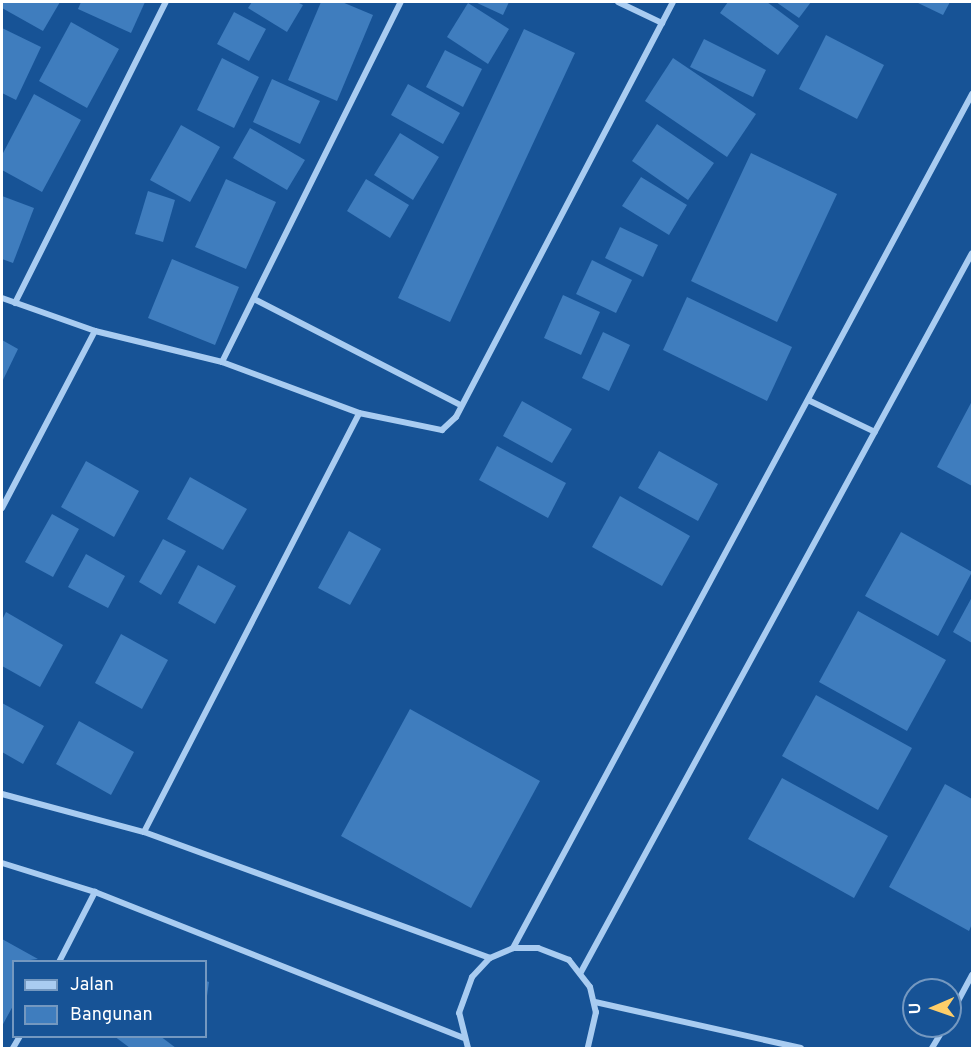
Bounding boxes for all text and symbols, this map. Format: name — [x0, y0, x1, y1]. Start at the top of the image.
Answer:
legend — [12, 960, 207, 1038]
text: Jalan — [70, 974, 114, 997]
north arrow — [902, 978, 962, 1038]
text: U — [906, 1003, 926, 1015]
text: Bangunan — [70, 1004, 153, 1027]

